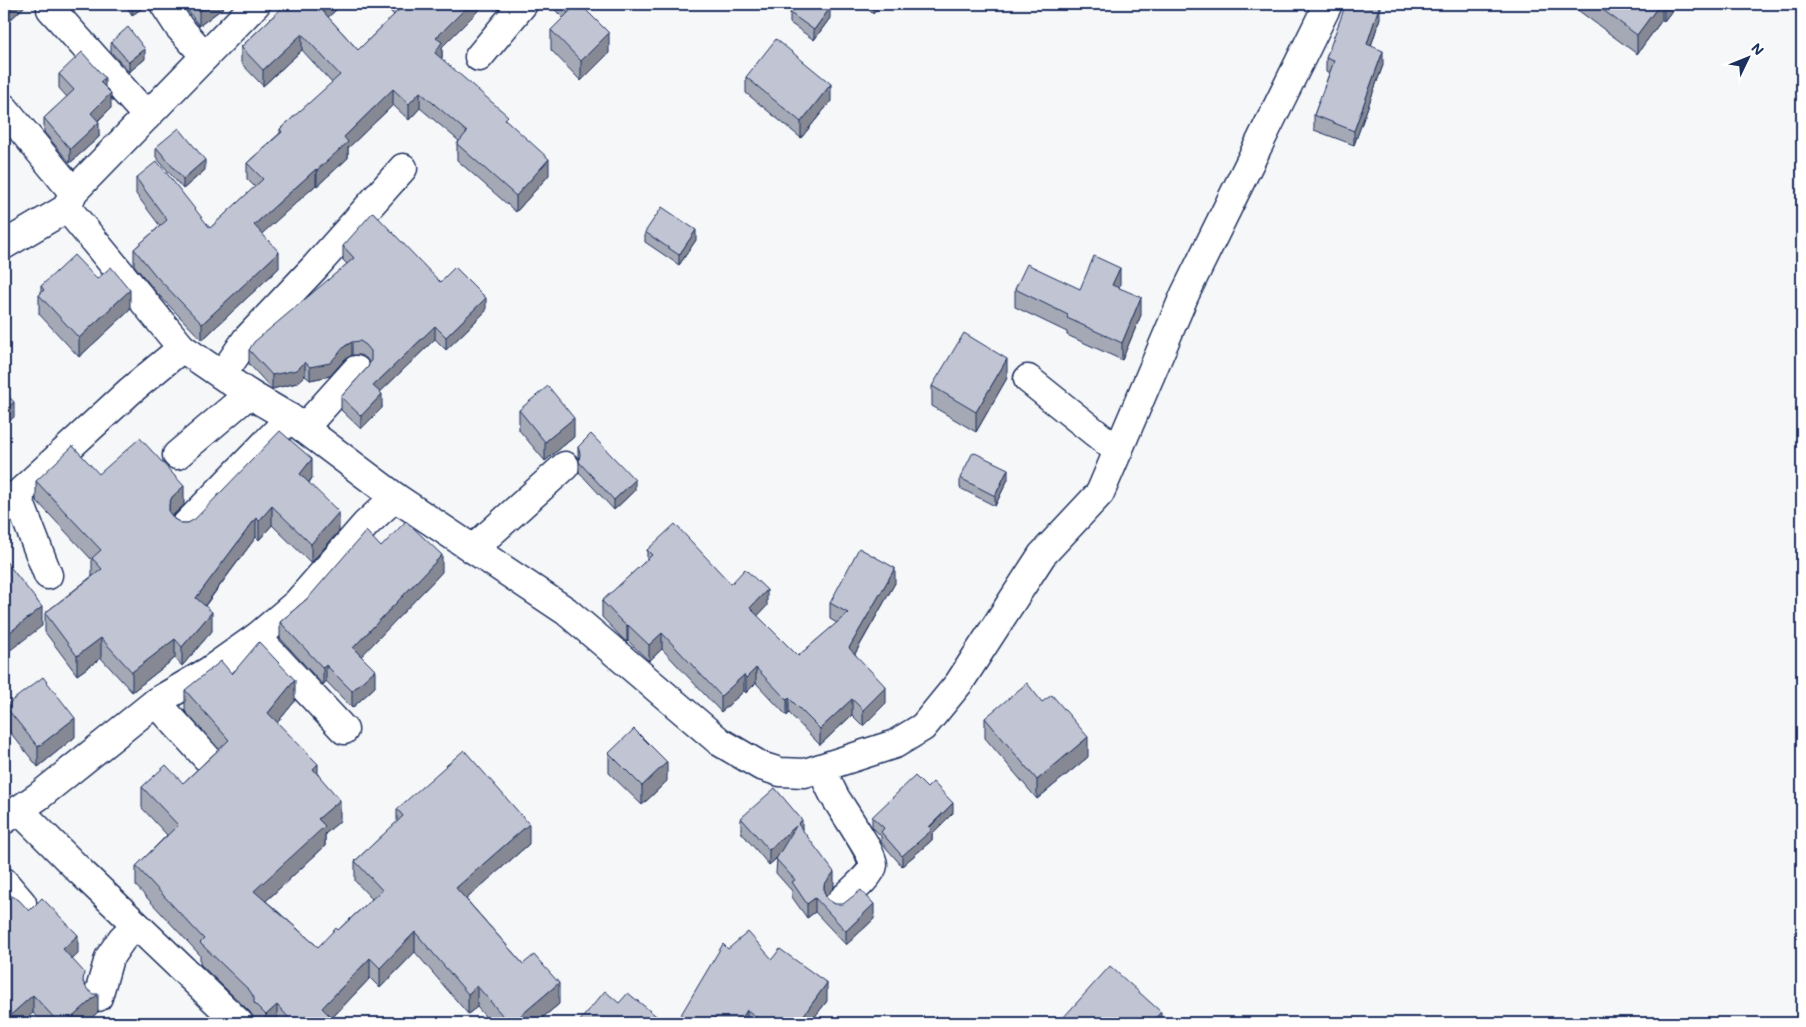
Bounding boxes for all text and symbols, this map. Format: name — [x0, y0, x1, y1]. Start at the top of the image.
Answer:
north arrow — [1724, 32, 1774, 82]
text: N — [1747, 38, 1768, 59]

